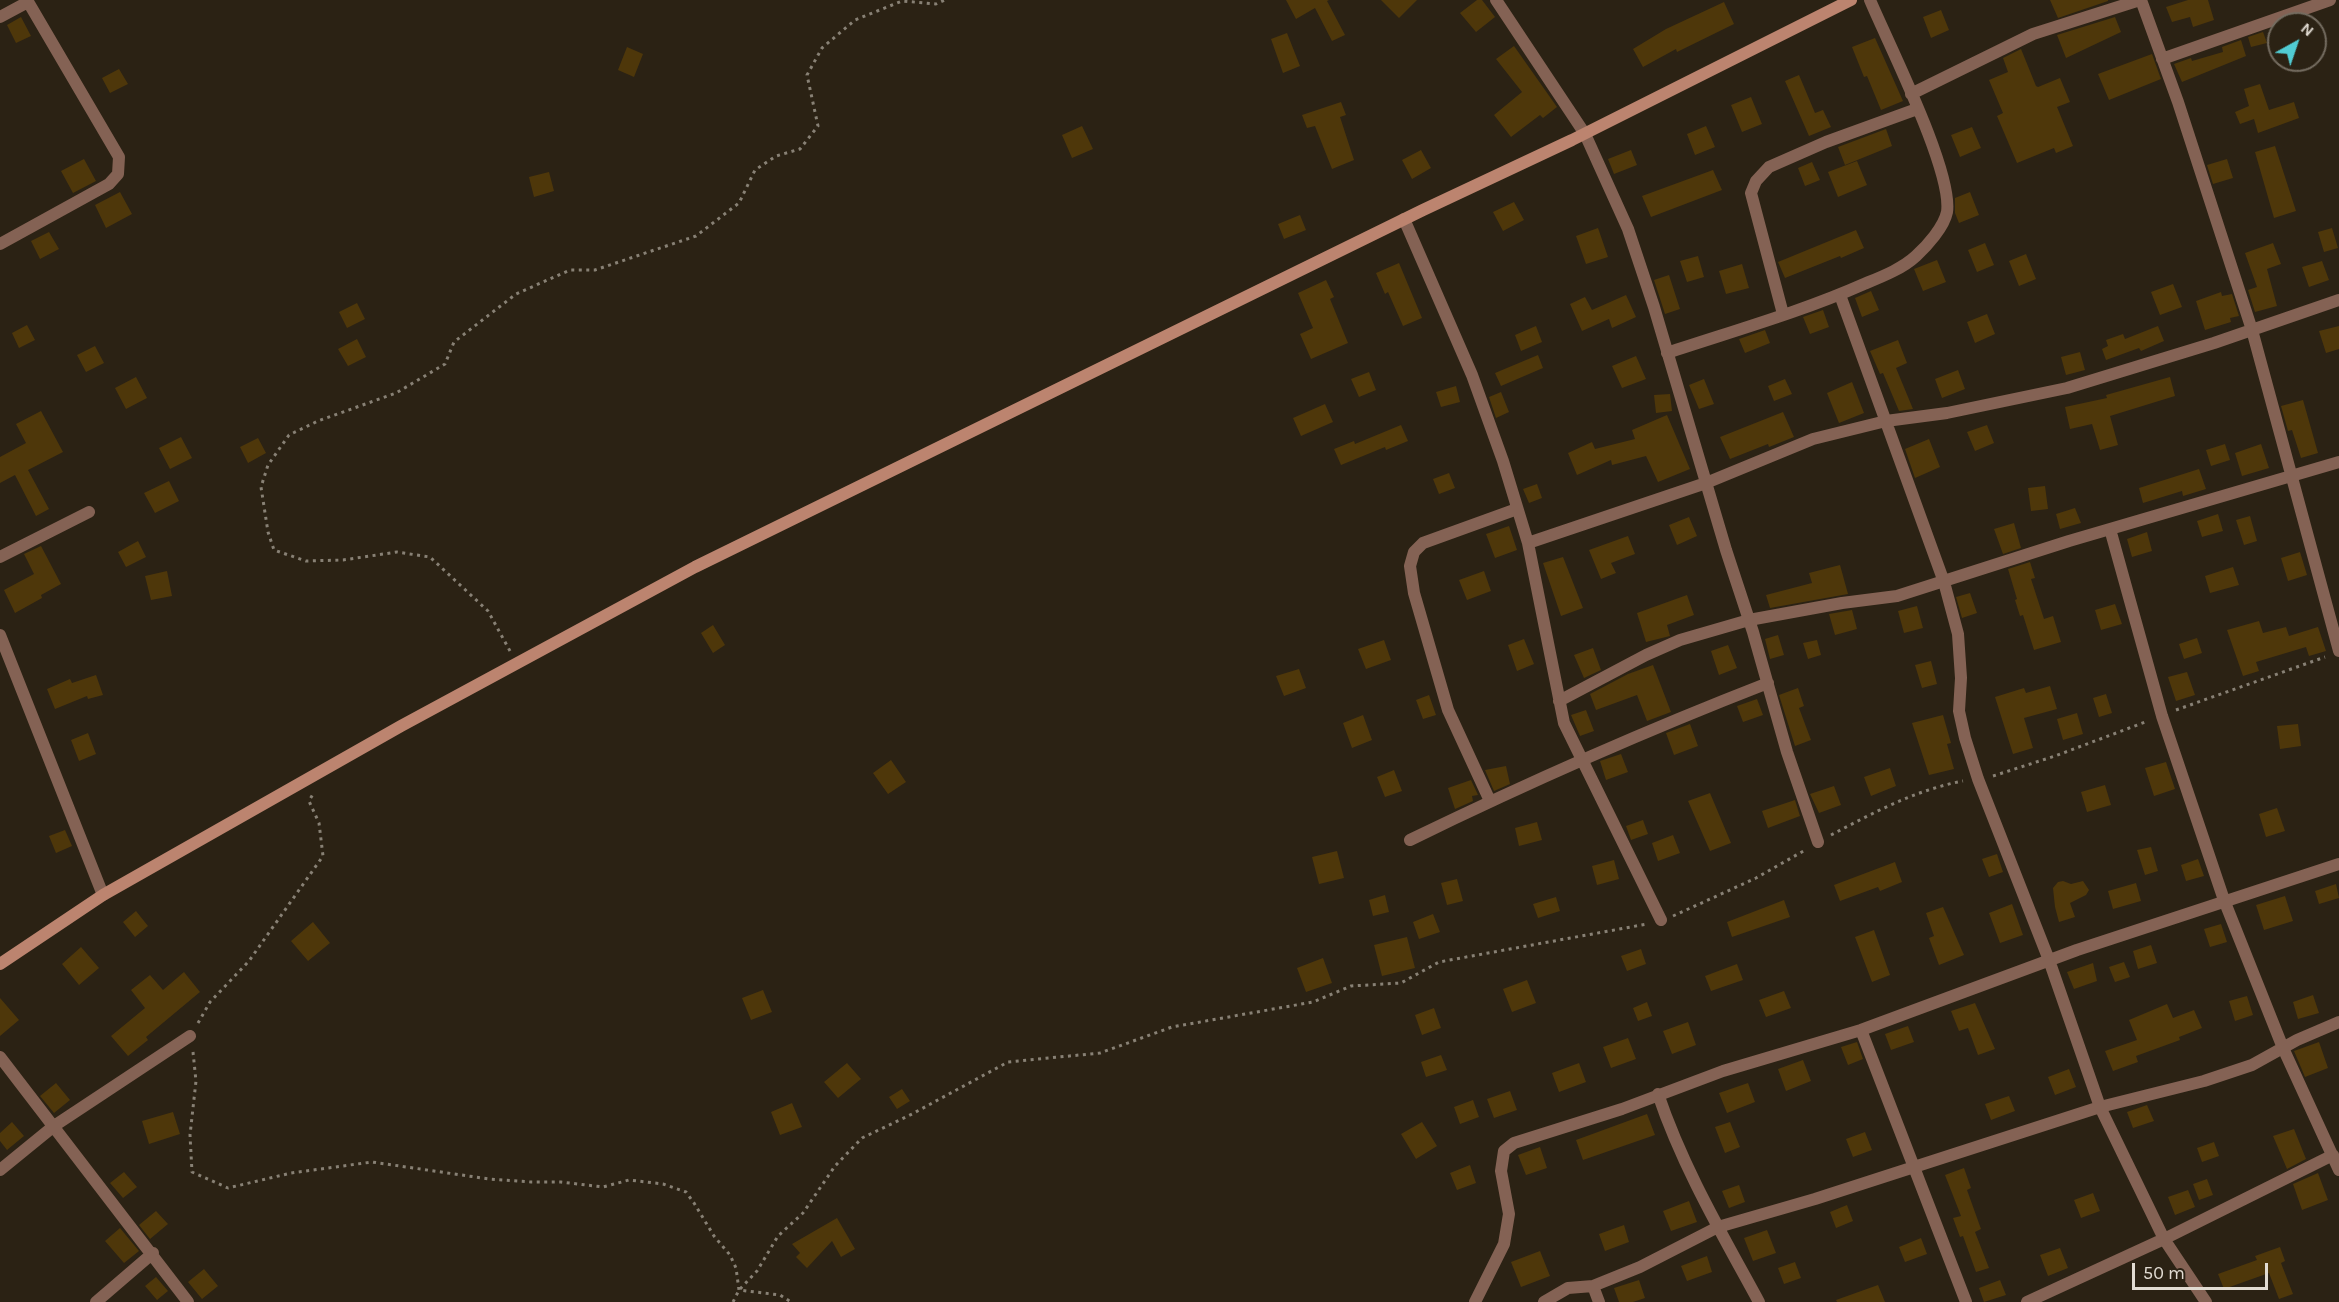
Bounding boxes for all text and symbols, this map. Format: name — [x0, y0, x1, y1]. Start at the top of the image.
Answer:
north arrow — [2267, 12, 2327, 72]
text: N — [2297, 18, 2318, 40]
scale bar — [2135, 1251, 2272, 1289]
text: 50 m — [2143, 1262, 2185, 1284]

